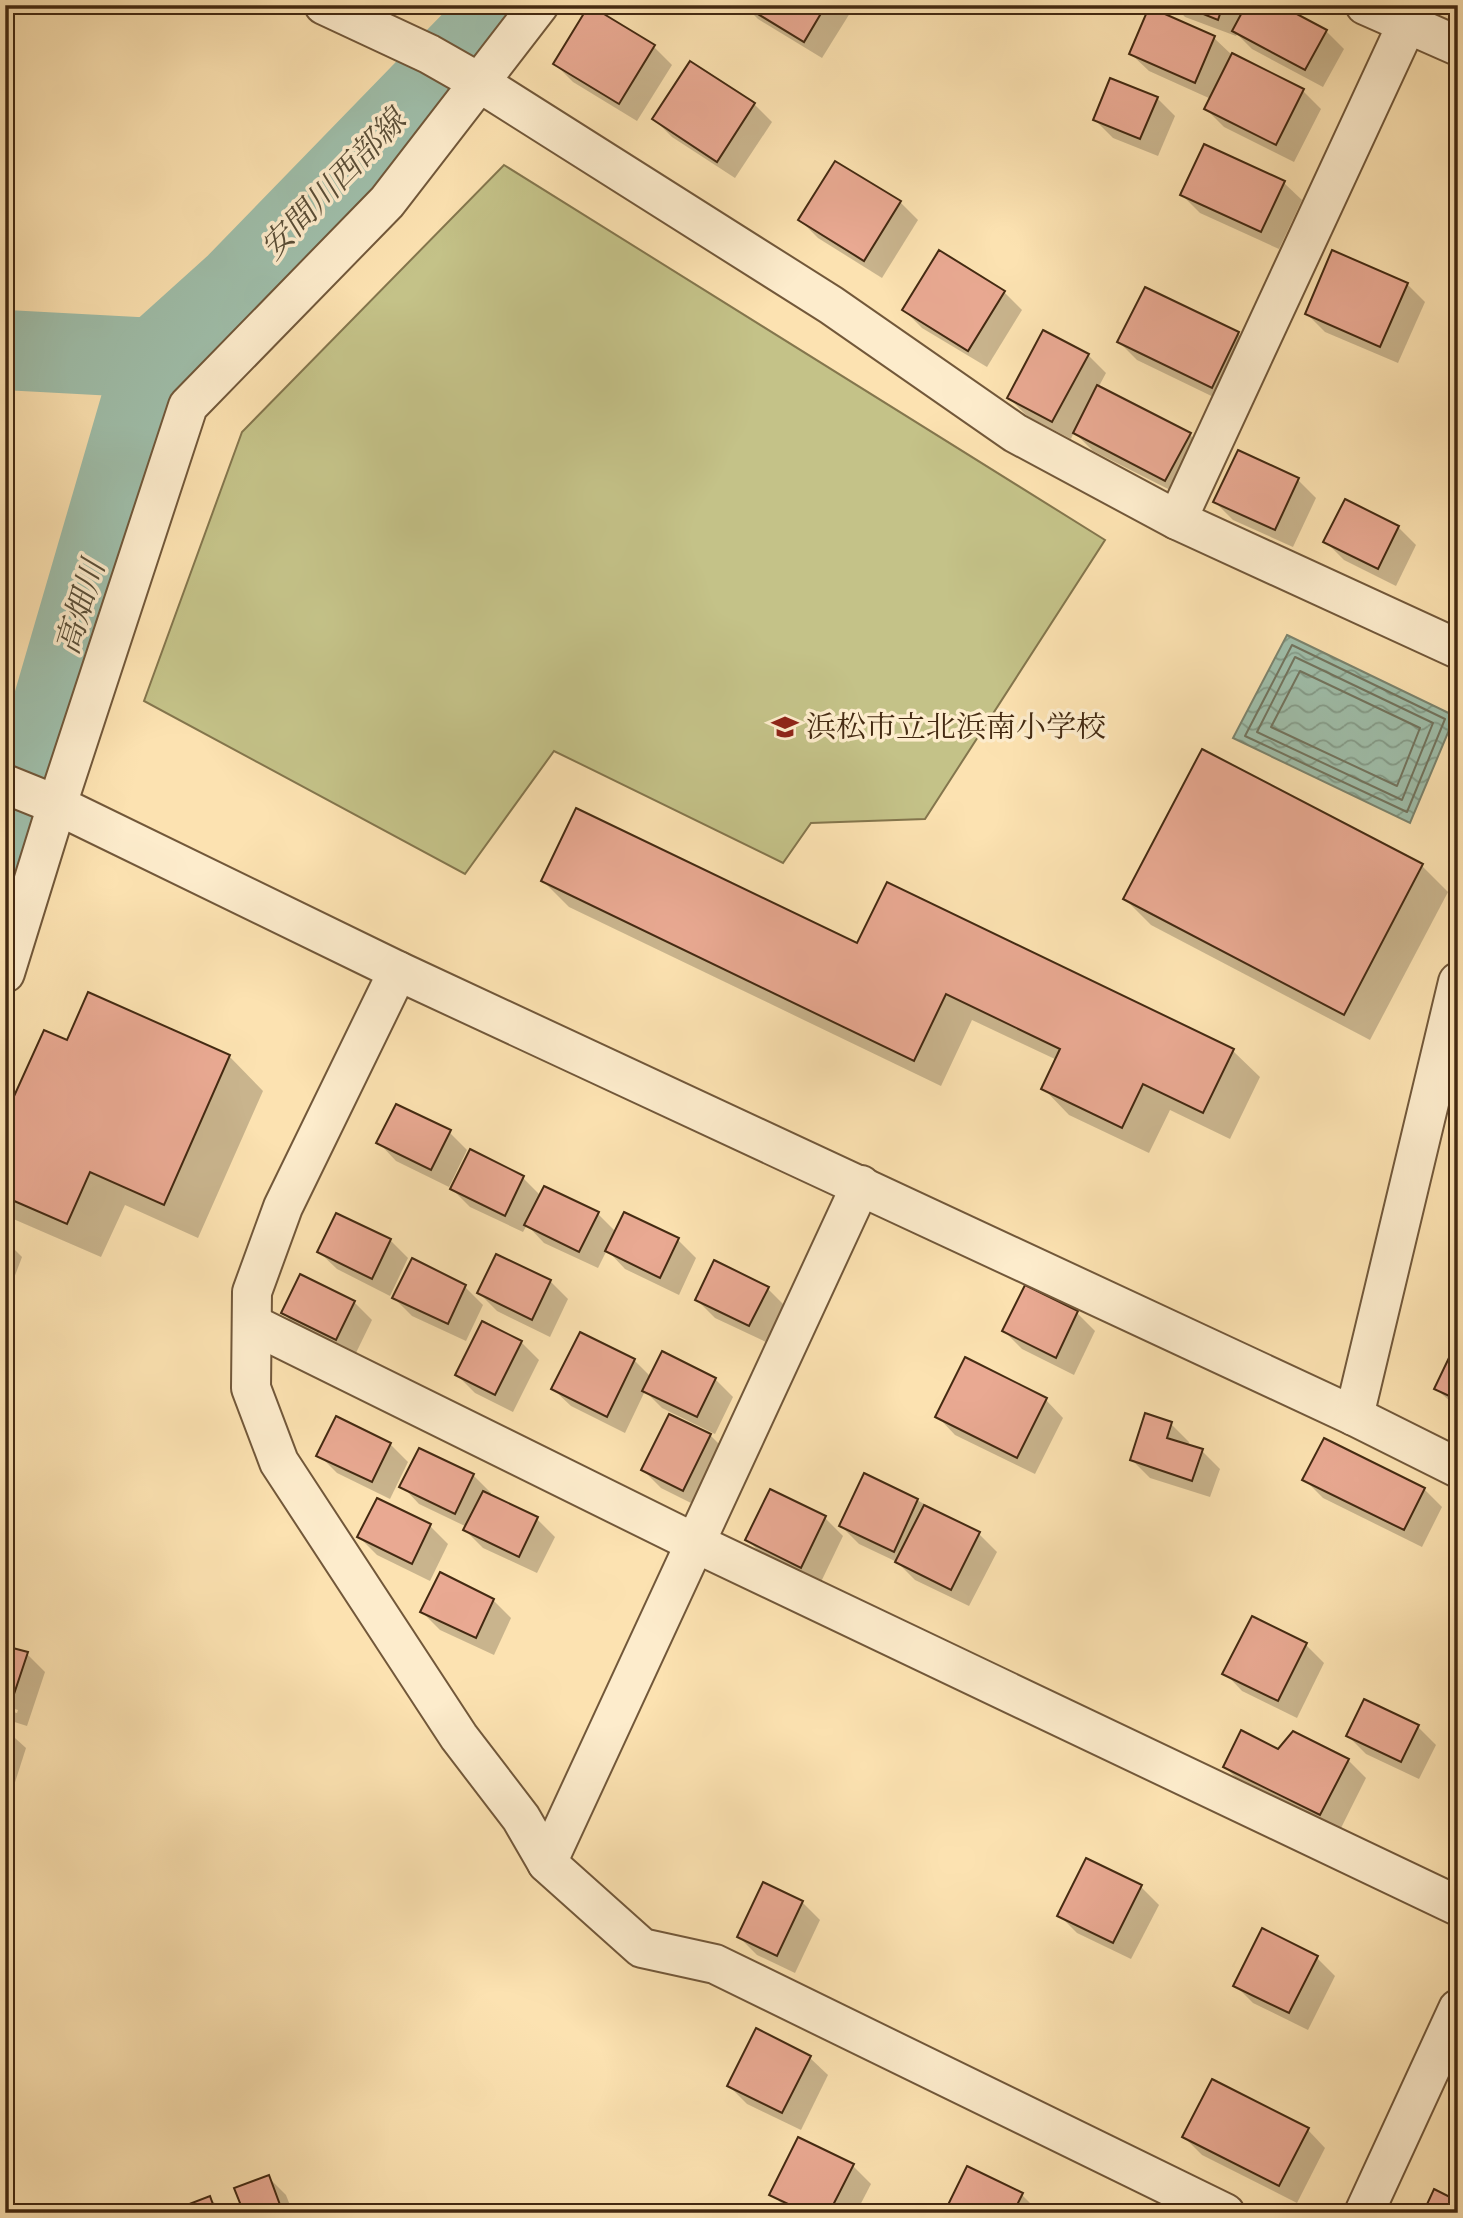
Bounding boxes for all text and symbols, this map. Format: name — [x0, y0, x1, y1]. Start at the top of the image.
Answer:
water label: 安間川西部線 — [251, 97, 419, 269]
water label: 高畑川 — [46, 552, 117, 660]
place label: 浜松市立北浜南小学校 — [806, 707, 1106, 748]
school or university icon: 浜松市立北浜南小学校 — [770, 712, 800, 742]

